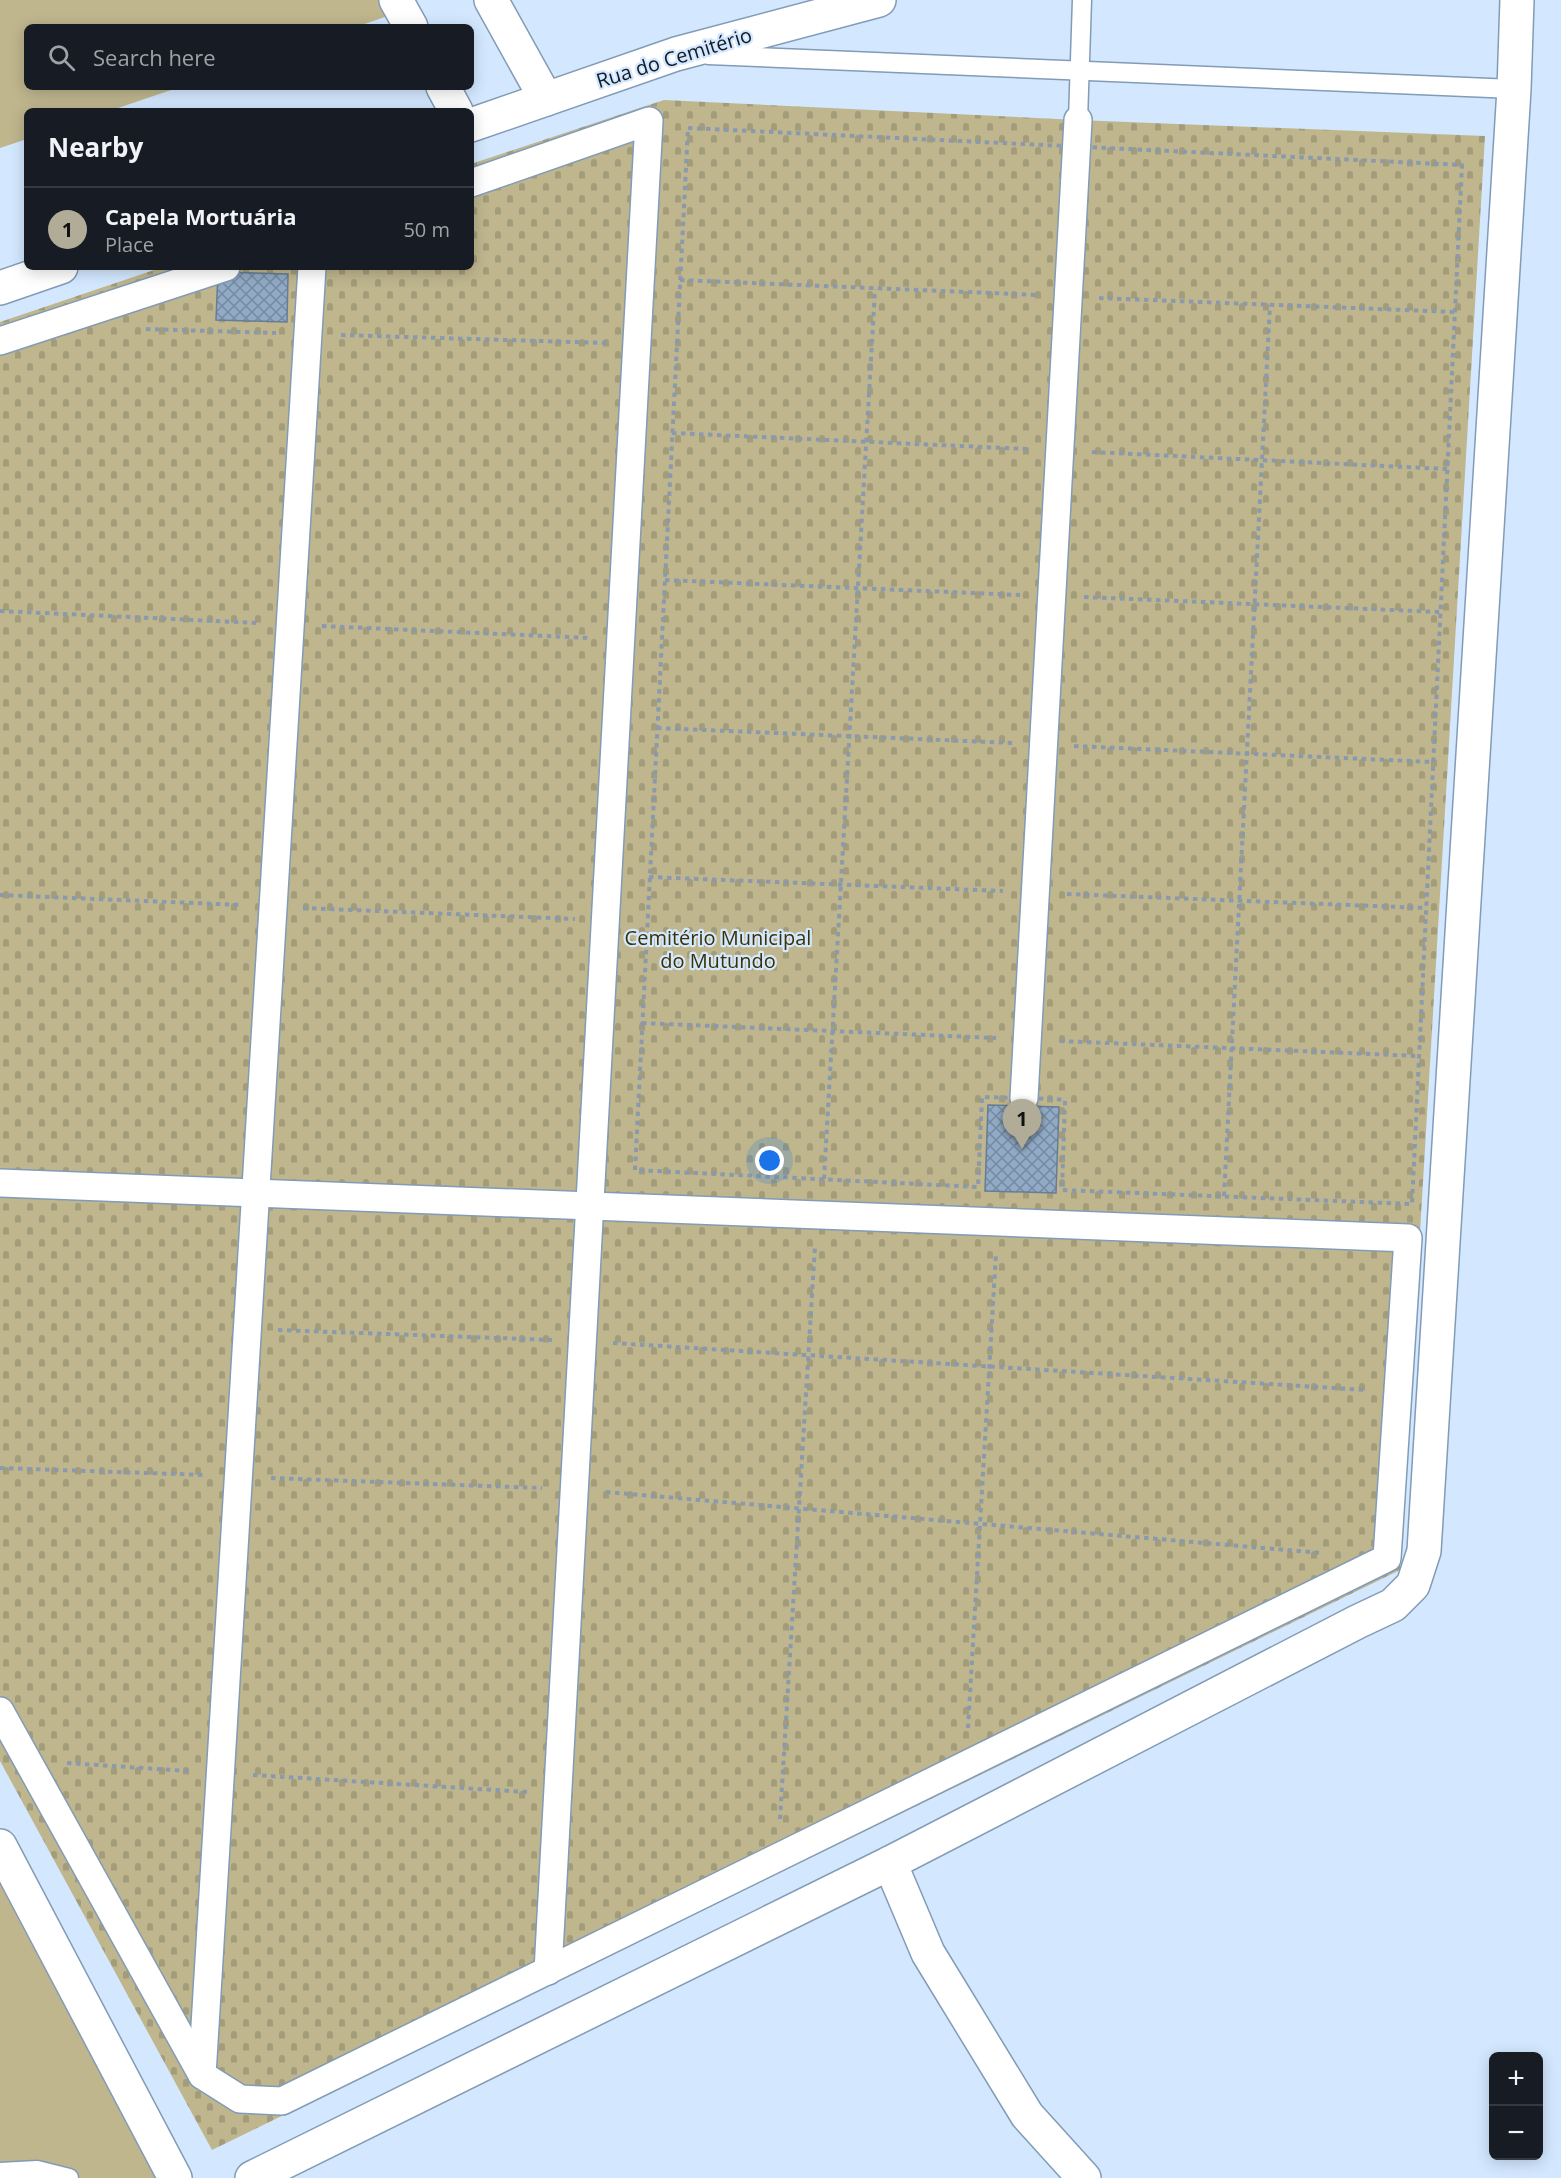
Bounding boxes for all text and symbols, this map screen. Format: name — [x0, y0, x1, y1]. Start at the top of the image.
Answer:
street label: Rua do Cemitério — [593, 21, 755, 94]
search box — [24, 24, 474, 90]
icon: search — [45, 41, 78, 74]
text: Search here — [93, 42, 216, 72]
text: Nearby — [48, 129, 143, 165]
text: Capela Mortuária — [105, 201, 297, 231]
text: 1 — [62, 216, 73, 243]
text: 50 m — [403, 216, 450, 243]
text: Place — [105, 231, 154, 258]
park label: Cemitério Municipal do Mutundo — [625, 924, 811, 974]
pin: 1 — [1002, 1100, 1042, 1149]
your location — [755, 1146, 784, 1175]
map controls — [1489, 2052, 1543, 2160]
button: + — [1489, 2052, 1543, 2106]
button: − — [1489, 2106, 1543, 2160]

